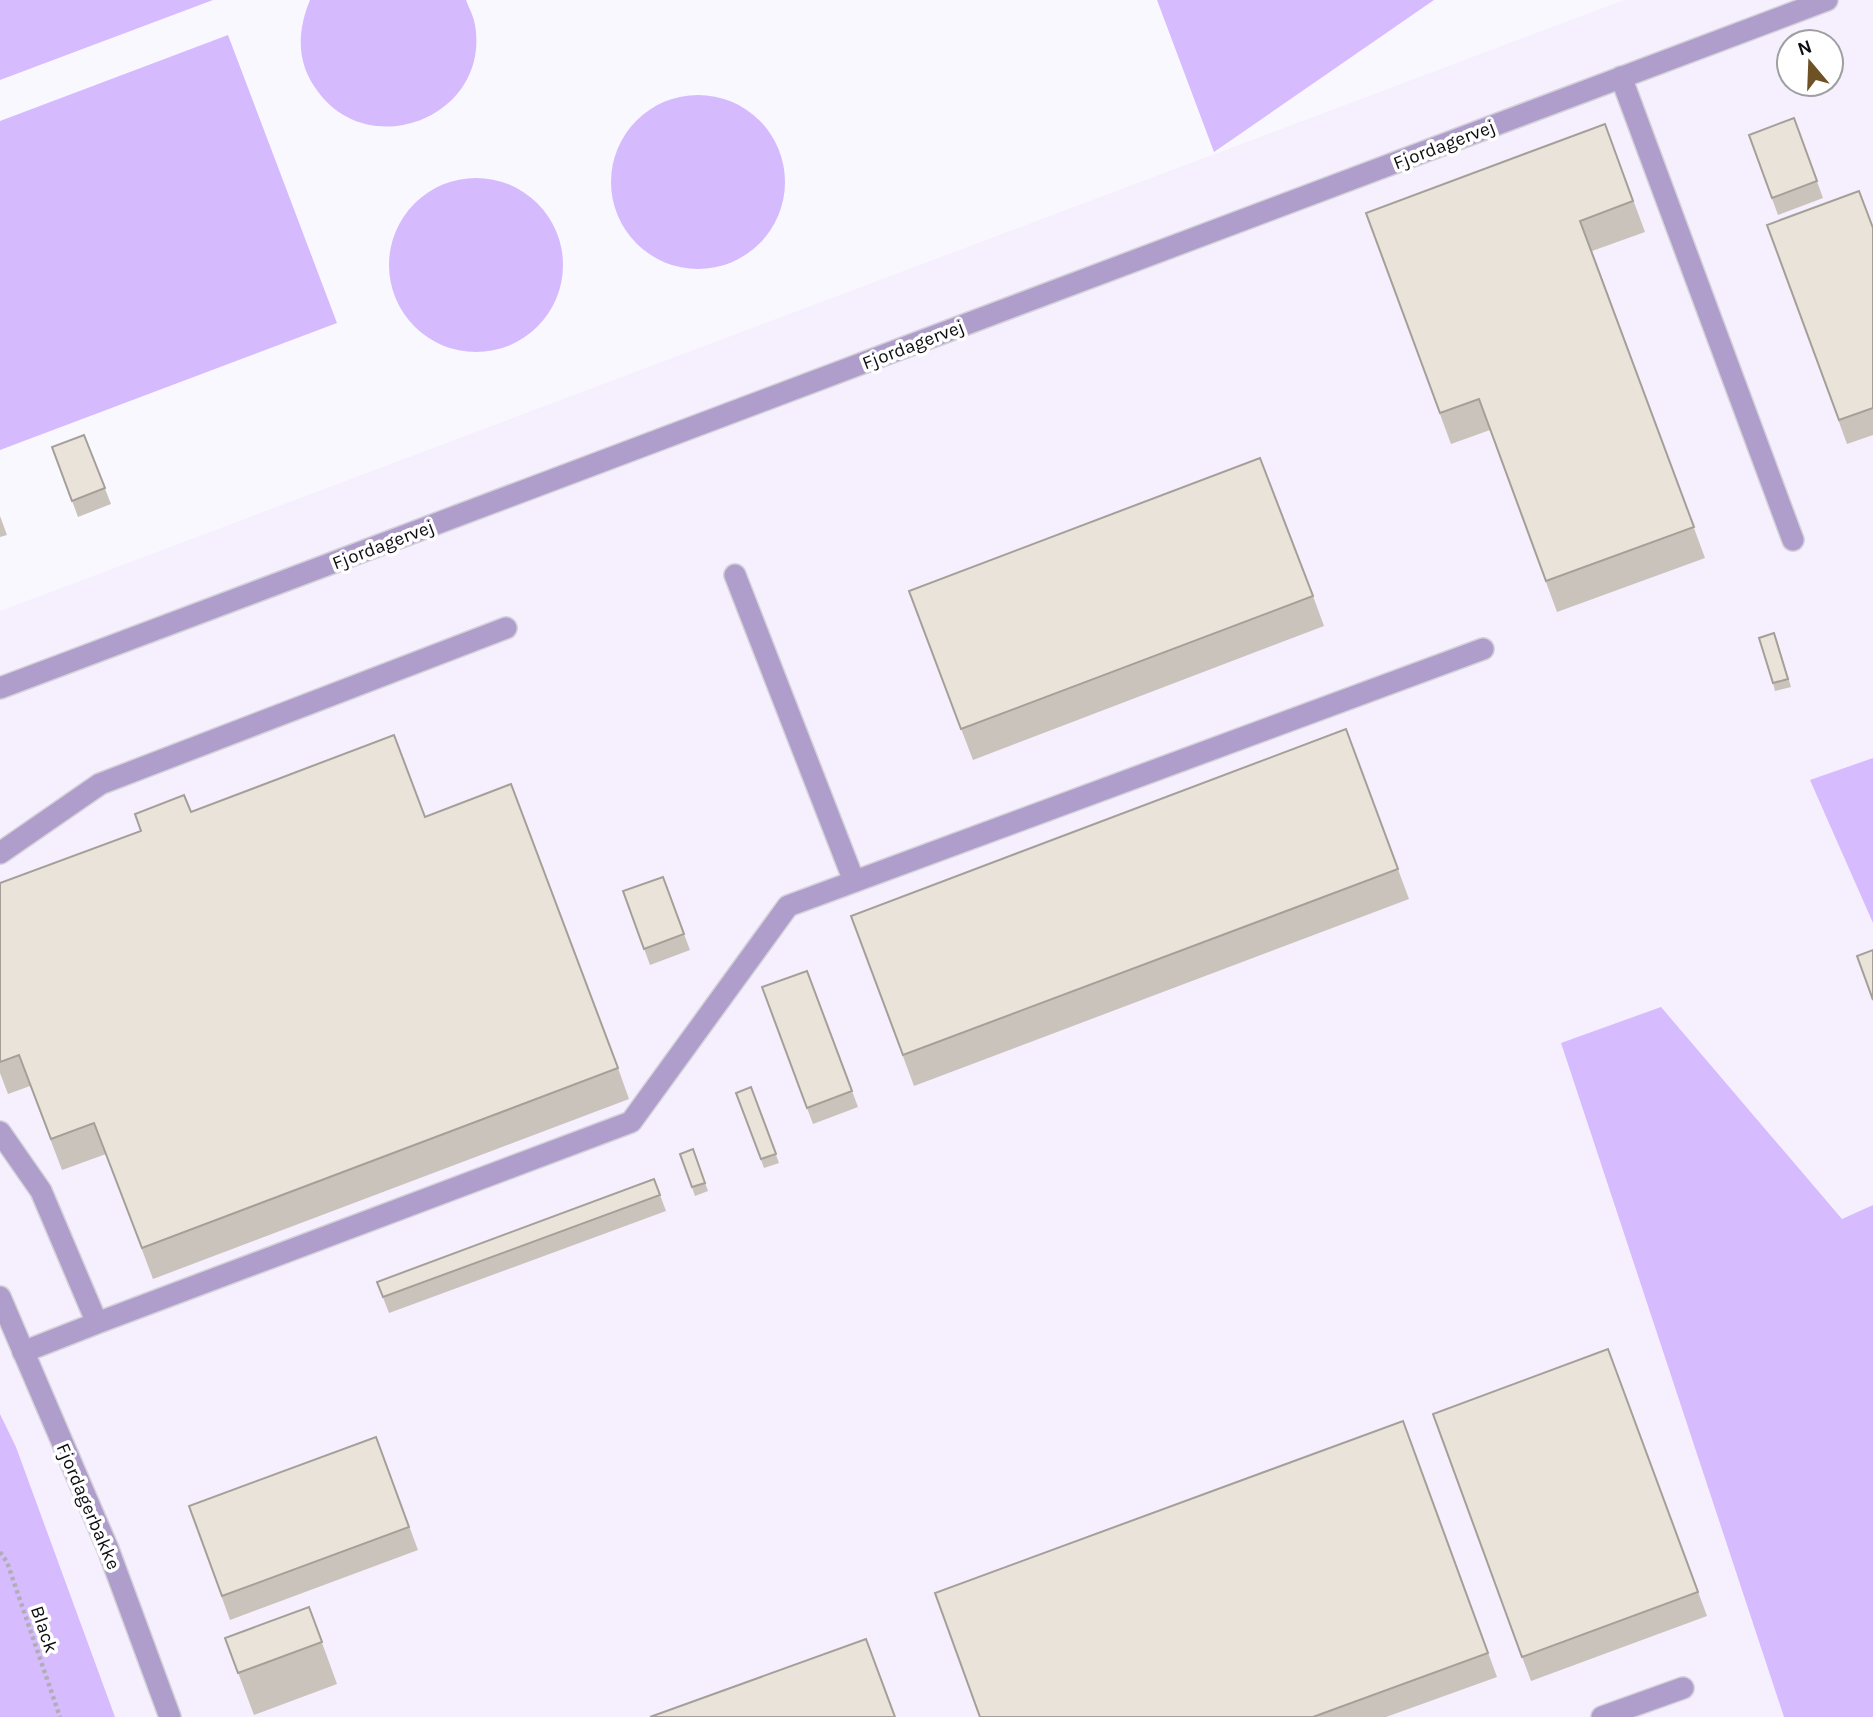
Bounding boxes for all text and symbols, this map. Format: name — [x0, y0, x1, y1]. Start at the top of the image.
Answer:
north arrow — [1775, 28, 1845, 98]
text: N — [1795, 35, 1815, 60]
street label: Fjordagervej — [1390, 115, 1498, 174]
street label: Fjordagervej — [859, 315, 967, 374]
street label: Fjordagervej — [329, 515, 437, 574]
street label: Fjordagerbakke — [52, 1440, 125, 1573]
street label: Black — [26, 1603, 62, 1656]

